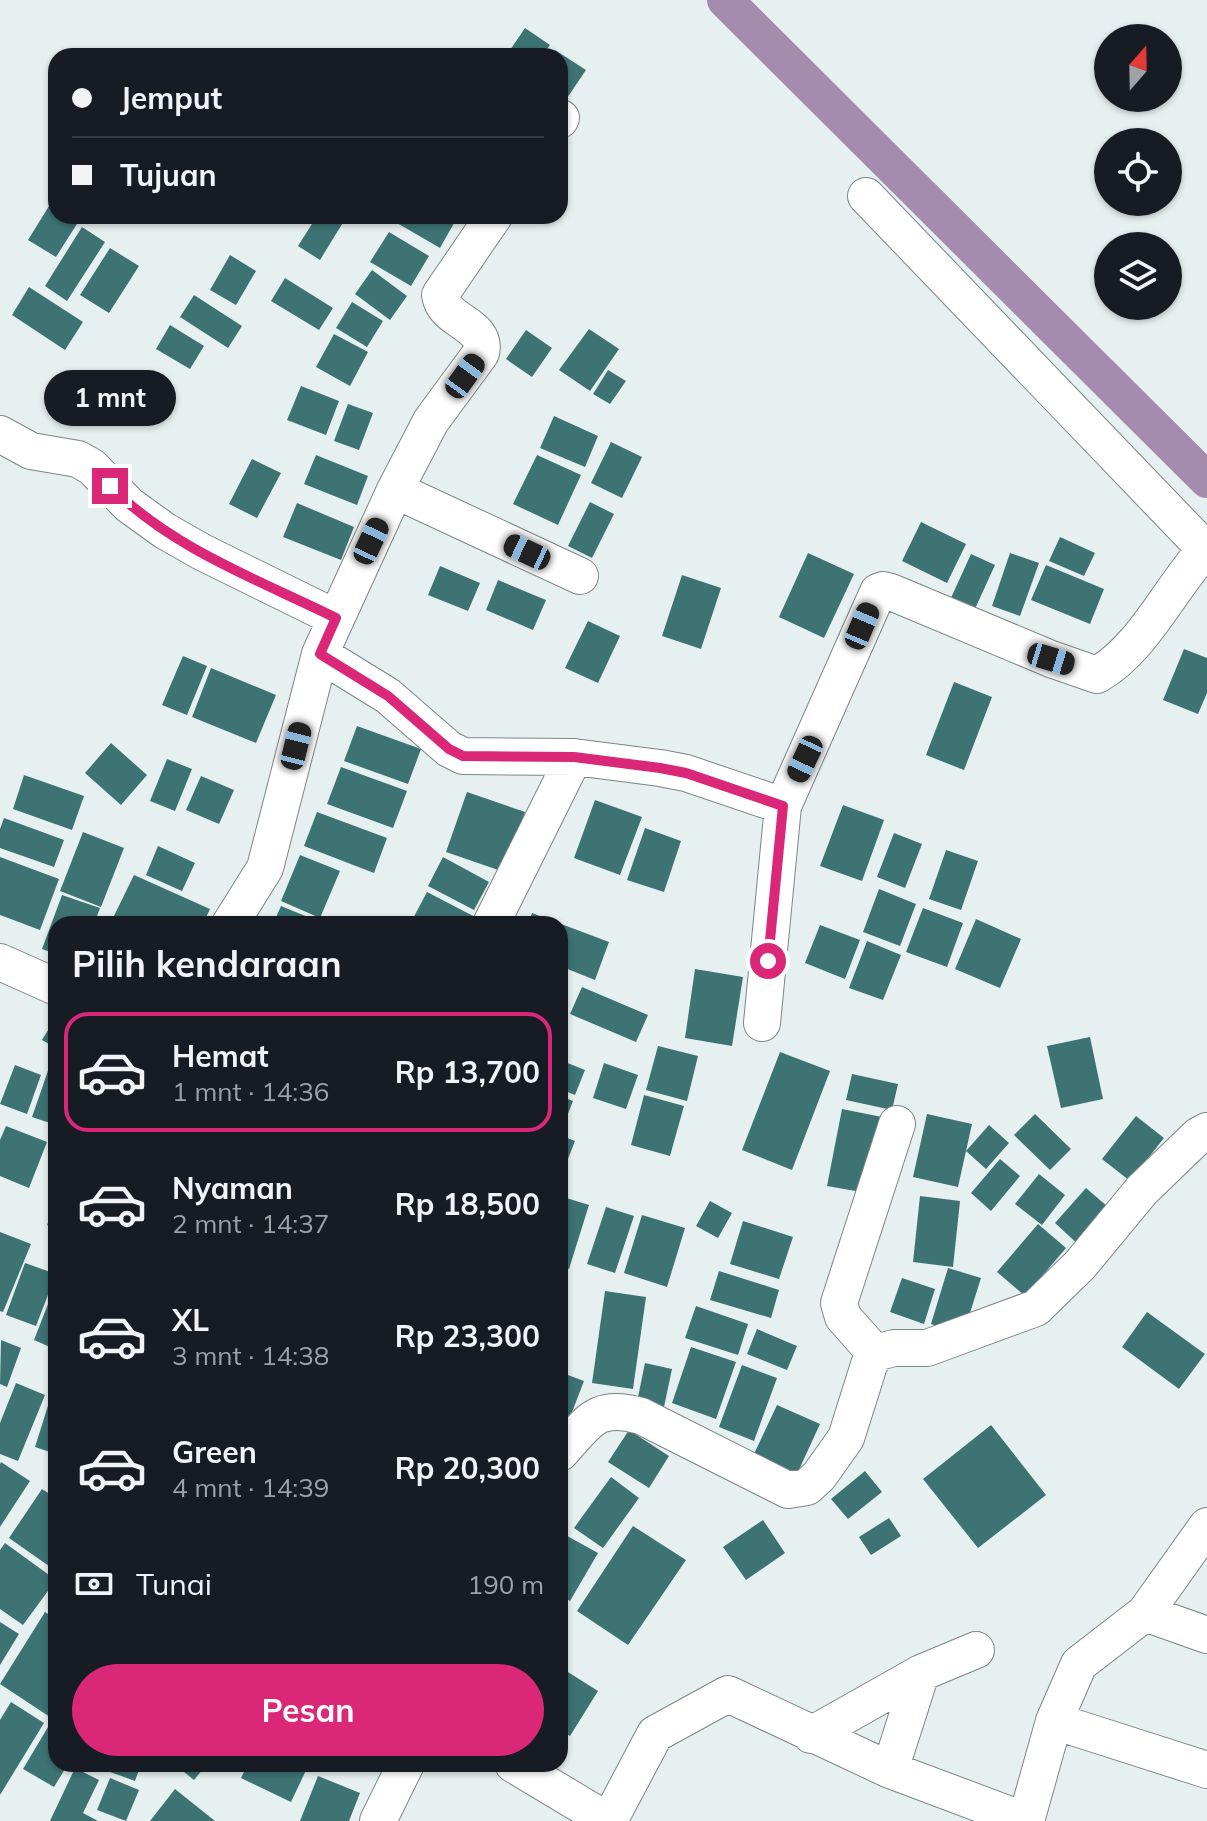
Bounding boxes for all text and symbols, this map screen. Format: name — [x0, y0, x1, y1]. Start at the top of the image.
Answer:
north arrow — [1094, 24, 1182, 112]
map controls — [1094, 24, 1182, 320]
text: Jemput — [120, 79, 222, 117]
button: locate — [1094, 128, 1182, 216]
text: Tujuan — [120, 156, 217, 194]
button: layers — [1094, 232, 1182, 320]
car — [441, 350, 489, 402]
callout: 1 mnt — [44, 370, 176, 426]
text: 1 mnt — [74, 381, 146, 414]
route end — [92, 468, 128, 504]
car — [350, 514, 392, 568]
car — [500, 531, 554, 573]
car — [842, 599, 882, 653]
car — [1025, 641, 1077, 677]
car — [279, 720, 313, 772]
car — [784, 732, 826, 786]
text: Pilih kendaraan — [72, 941, 342, 986]
route start — [750, 943, 786, 979]
icon: car — [76, 1036, 148, 1108]
text: Hemat — [172, 1037, 269, 1075]
text: Rp 13,700 — [395, 1053, 540, 1091]
text: 1 mnt · 14:36 — [172, 1075, 329, 1108]
icon: car — [76, 1168, 148, 1240]
text: Nyaman — [172, 1169, 293, 1207]
text: Rp 18,500 — [395, 1185, 540, 1223]
text: 2 mnt · 14:37 — [172, 1207, 329, 1240]
icon: car — [76, 1300, 148, 1372]
text: XL — [172, 1301, 209, 1339]
text: Rp 23,300 — [395, 1317, 540, 1355]
text: 3 mnt · 14:38 — [172, 1339, 329, 1372]
icon: car — [76, 1432, 148, 1504]
text: Green — [172, 1433, 257, 1471]
text: Rp 20,300 — [395, 1449, 540, 1487]
text: 4 mnt · 14:39 — [172, 1471, 329, 1504]
icon: cash — [72, 1562, 116, 1606]
text: Tunai — [136, 1565, 212, 1603]
text: 190 m — [468, 1568, 544, 1601]
button: Pesan — [72, 1664, 544, 1756]

